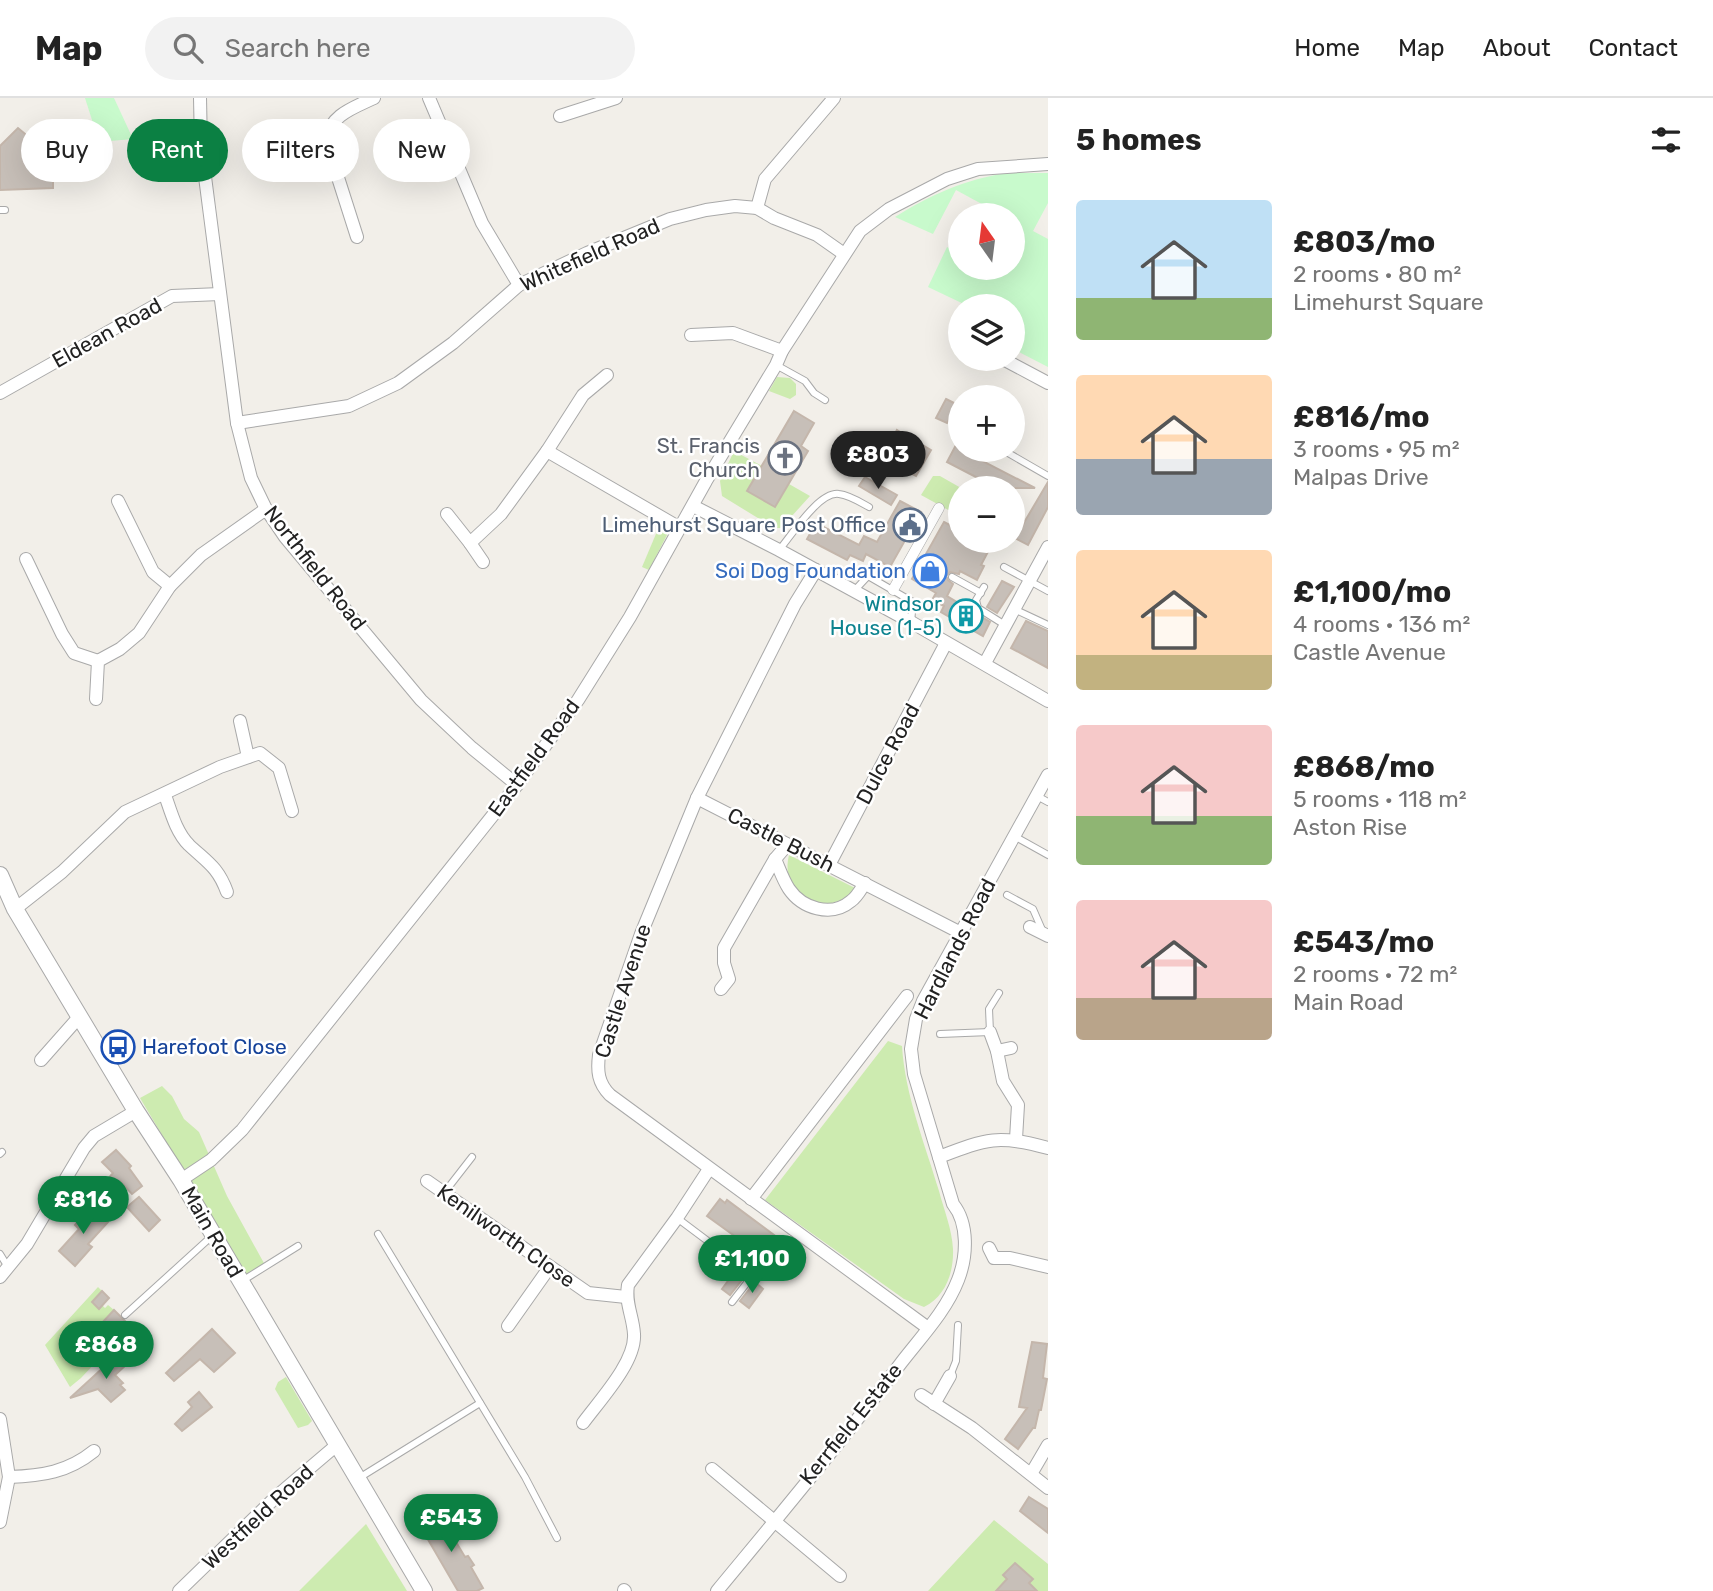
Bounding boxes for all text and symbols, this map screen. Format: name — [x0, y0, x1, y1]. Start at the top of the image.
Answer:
search box — [145, 17, 635, 80]
text: Map — [35, 29, 103, 68]
icon: search — [169, 29, 207, 67]
text: Search here — [225, 33, 370, 64]
text: Home — [1294, 34, 1360, 62]
text: Map — [1398, 34, 1445, 62]
text: About — [1483, 34, 1551, 62]
text: Contact — [1589, 34, 1678, 62]
chip: Buy — [21, 119, 113, 182]
chip: Rent — [127, 119, 228, 182]
chip: Filters — [242, 119, 359, 182]
chip: New — [373, 119, 470, 182]
icon: filters — [1647, 121, 1685, 159]
text: 5 homes — [1076, 122, 1202, 158]
north arrow — [948, 203, 1026, 280]
map controls — [948, 203, 1025, 553]
street label: Whitefield Road — [516, 213, 664, 297]
text: £803/mo — [1293, 224, 1435, 260]
icon: home — [1132, 228, 1216, 312]
text: 2 rooms · 80 m² — [1293, 260, 1461, 288]
text: Limehurst Square — [1293, 288, 1484, 316]
street label: Eldean Road — [48, 292, 166, 373]
button: layers — [948, 294, 1025, 371]
button: + — [948, 385, 1025, 462]
text: £816/mo — [1293, 399, 1430, 435]
icon: home — [1132, 403, 1216, 487]
pin: £803 — [837, 432, 919, 491]
place label: St. Francis Church — [657, 433, 760, 482]
text: 3 rooms · 95 m² — [1293, 435, 1460, 463]
church icon: St. Francis Church — [766, 439, 804, 477]
text: £803 — [847, 440, 909, 468]
text: Malpas Drive — [1293, 463, 1429, 491]
button: − — [948, 476, 1025, 553]
street label: Northfield Road — [259, 500, 372, 635]
public building icon: Limehurst Square Post Office — [891, 506, 929, 544]
place label: Limehurst Square Post Office — [602, 512, 886, 537]
shop icon: Soi Dog Foundation — [911, 552, 949, 590]
place label: Soi Dog Foundation — [715, 558, 906, 583]
text: £1,100/mo — [1293, 574, 1451, 610]
icon: home — [1132, 578, 1216, 662]
place label: Windsor House (1-5) — [830, 591, 942, 640]
building icon: Windsor House (1-5) — [947, 597, 985, 635]
text: 4 rooms · 136 m² — [1293, 610, 1470, 638]
text: Castle Avenue — [1293, 638, 1446, 666]
street label: Eastfield Road — [483, 694, 585, 821]
street label: Dulce Road — [851, 699, 925, 808]
text: £868/mo — [1293, 749, 1435, 785]
icon: home — [1132, 753, 1216, 837]
text: 5 rooms · 118 m² — [1293, 785, 1467, 813]
street label: Castle Bush — [724, 802, 839, 877]
text: Aston Rise — [1293, 813, 1407, 841]
street label: Hardlands Road — [908, 874, 1001, 1023]
street label: Castle Avenue — [589, 921, 656, 1061]
text: £543/mo — [1293, 924, 1434, 960]
icon: home — [1132, 928, 1216, 1012]
text: 2 rooms · 72 m² — [1293, 960, 1457, 988]
text: Main Road — [1293, 988, 1404, 1016]
bus stop icon: Harefoot Close — [99, 1028, 137, 1066]
place label: Harefoot Close — [142, 1034, 287, 1059]
pin: £816 — [42, 1176, 124, 1236]
street label: Kenilworth Close — [432, 1179, 580, 1293]
street label: Main Road — [176, 1182, 249, 1282]
text: £816 — [54, 1185, 112, 1213]
pin: £1,100 — [695, 1236, 809, 1295]
text: £1,100 — [714, 1244, 790, 1272]
pin: £868 — [65, 1322, 147, 1381]
text: £868 — [75, 1330, 137, 1358]
street label: Kerrfield Estate — [794, 1358, 907, 1489]
street label: Westfield Road — [197, 1459, 318, 1574]
pin: £543 — [410, 1494, 492, 1554]
text: £543 — [420, 1503, 482, 1531]

